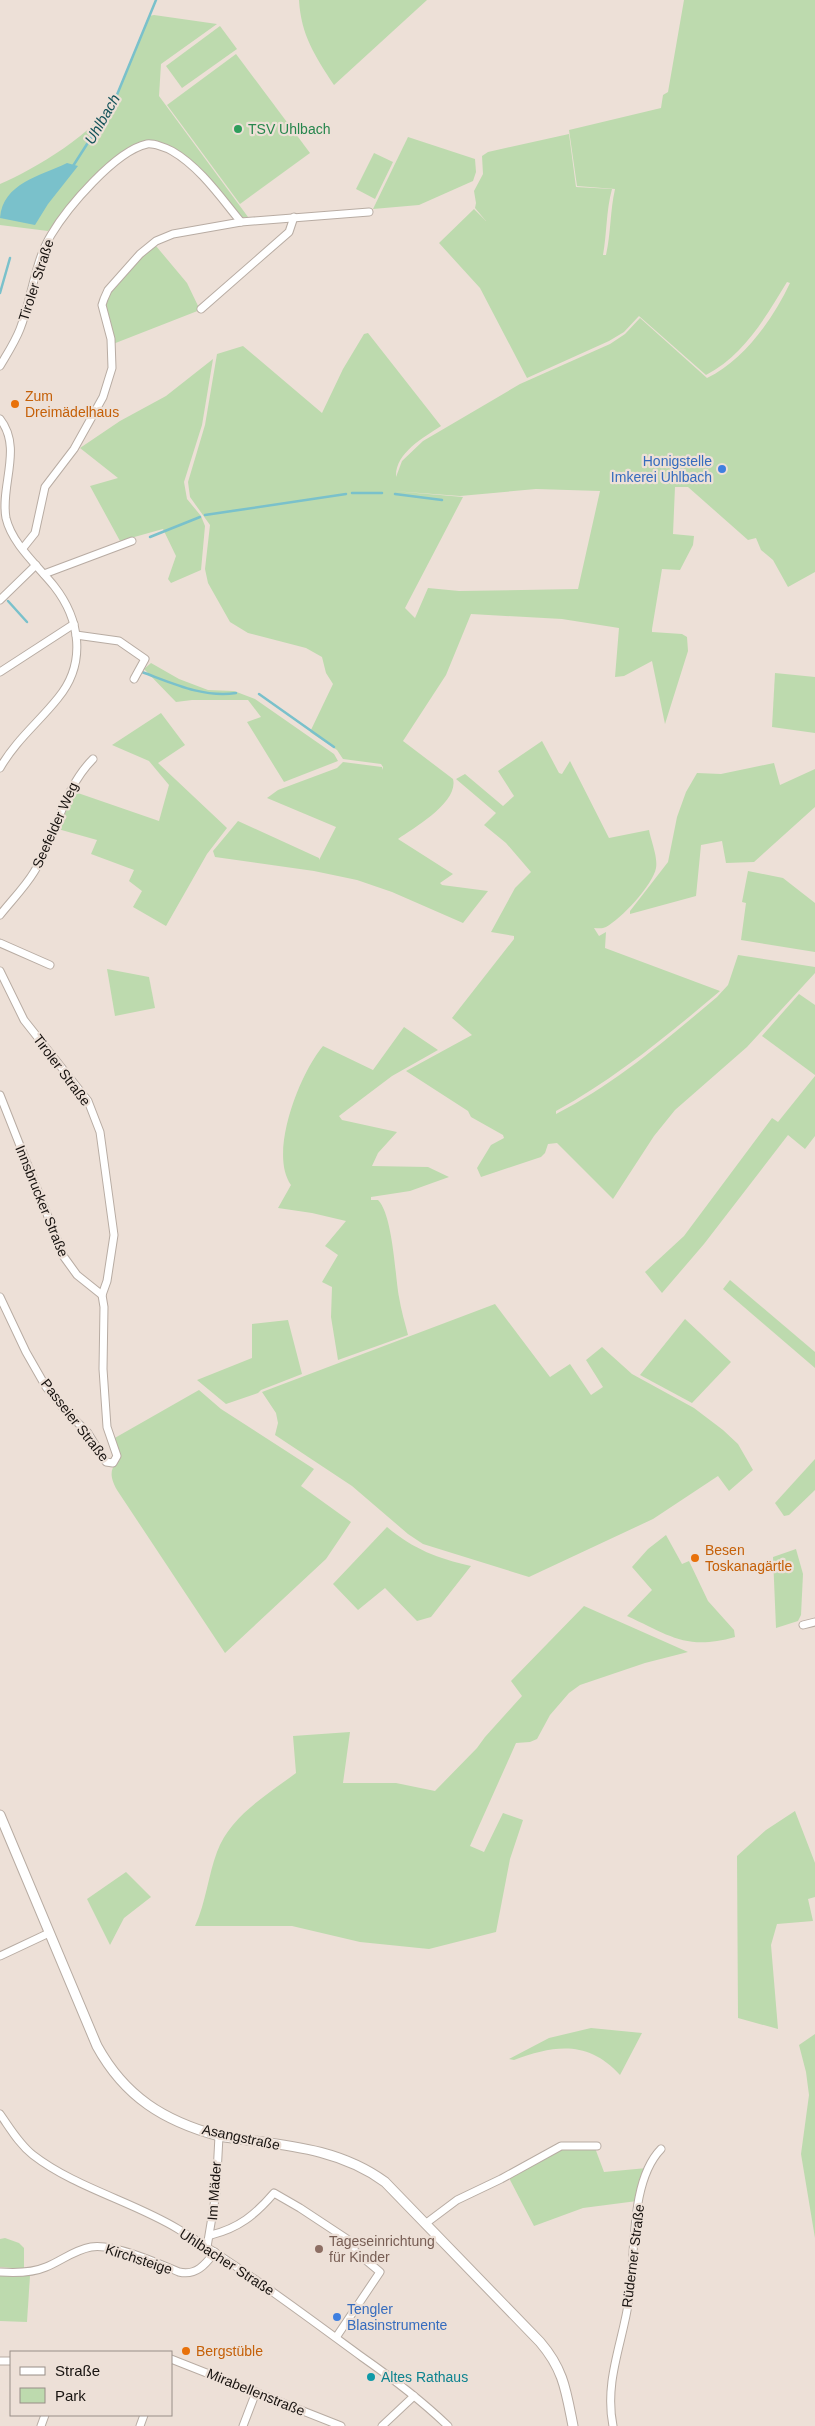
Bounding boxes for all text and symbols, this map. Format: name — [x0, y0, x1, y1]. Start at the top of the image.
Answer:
water label: Uhlbach — [81, 91, 123, 147]
place label: TSV Uhlbach — [248, 121, 330, 137]
marker: TSV Uhlbach — [232, 123, 244, 135]
street label: Tiroler Straße — [15, 237, 57, 323]
place label: Zum Dreimädelhaus — [25, 388, 119, 420]
marker: Zum Dreimädelhaus — [9, 398, 21, 410]
place label: Honigstelle Imkerei Uhlbach — [611, 453, 712, 485]
marker: Honigstelle Imkerei Uhlbach — [716, 463, 728, 475]
street label: Seefelder Weg — [29, 780, 81, 870]
street label: Tiroler Straße — [30, 1031, 94, 1109]
street label: Innsbrucker Straße — [12, 1143, 72, 1259]
street label: Passeier Straße — [38, 1376, 112, 1465]
place label: Besen Toskanagärtle — [705, 1542, 792, 1574]
marker: Besen Toskanagärtle — [689, 1552, 701, 1564]
street label: Asangstraße — [201, 2121, 282, 2153]
street label: Im Mäder — [204, 2161, 224, 2221]
street label: Rüderner Straße — [619, 2203, 647, 2309]
street label: Uhlbacher Straße — [177, 2225, 278, 2299]
place label: Tageseinrichtung für Kinder — [329, 2233, 435, 2265]
street label: Kirchsteige — [104, 2241, 175, 2277]
marker: Tageseinrichtung für Kinder — [313, 2243, 325, 2255]
place label: Tengler Blasinstrumente — [347, 2301, 448, 2333]
marker: Tengler Blasinstrumente — [331, 2311, 343, 2323]
place label: Bergstüble — [196, 2343, 263, 2359]
marker: Bergstüble — [180, 2345, 192, 2357]
legend — [10, 2351, 172, 2416]
text: Straße — [55, 2362, 100, 2379]
street label: Mirabellenstraße — [205, 2365, 308, 2419]
place label: Altes Rathaus — [381, 2369, 468, 2385]
marker: Altes Rathaus — [365, 2371, 377, 2383]
text: Park — [55, 2387, 86, 2404]

